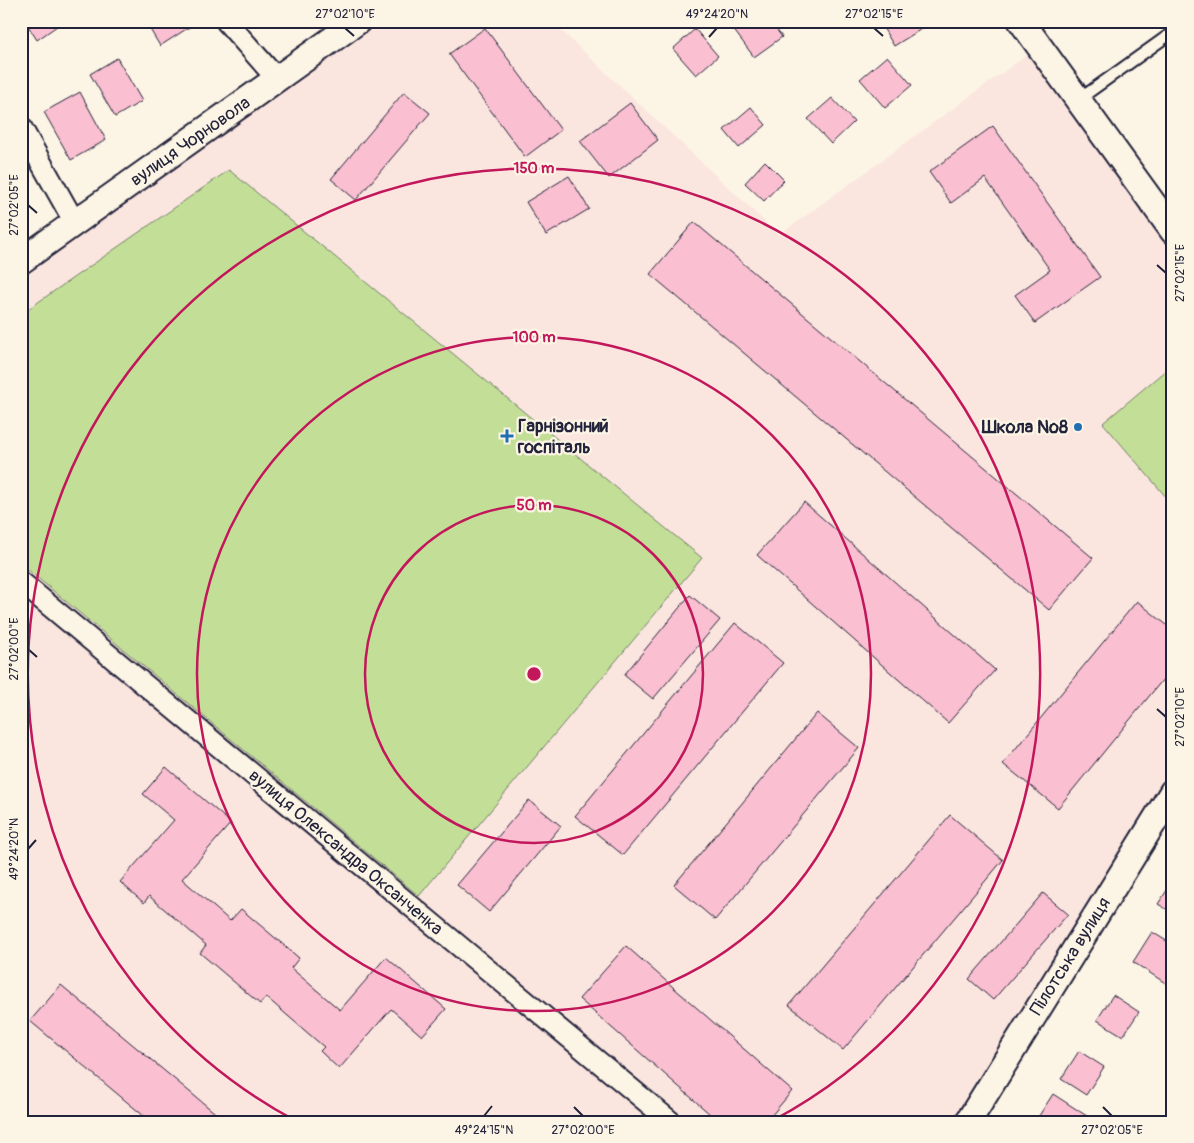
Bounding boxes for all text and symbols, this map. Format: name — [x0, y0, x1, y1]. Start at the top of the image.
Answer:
text: 27°02'10"E — [315, 7, 375, 22]
text: 49°24'20"N — [686, 7, 748, 22]
text: 27°02'15"E — [845, 7, 903, 22]
street label: вулиця Чорновола — [126, 91, 255, 191]
text: 150 m — [514, 159, 554, 178]
text: 27°02'05"E — [7, 174, 22, 236]
text: 27°02'15"E — [1173, 244, 1188, 302]
text: 100 m — [513, 328, 555, 347]
place label: Гарнізонний госпіталь — [517, 415, 609, 459]
place label: Школа №8 — [981, 416, 1068, 439]
marker: Школа №8 — [1072, 421, 1084, 433]
marker: Гарнізонний госпіталь — [500, 429, 514, 443]
text: 50 m — [517, 496, 551, 515]
text: 27°02'00"E — [7, 617, 22, 681]
centre of rings — [525, 665, 543, 683]
text: 27°02'10"E — [1173, 687, 1188, 747]
street label: вулиця Олександра Оксанченка — [244, 764, 448, 940]
text: 49°24'20"N — [7, 818, 22, 880]
street label: Пілотська вулиця — [1025, 893, 1116, 1020]
text: 49°24'15"N — [455, 1123, 513, 1138]
text: 27°02'00"E — [551, 1123, 615, 1138]
text: 27°02'05"E — [1081, 1123, 1143, 1138]

